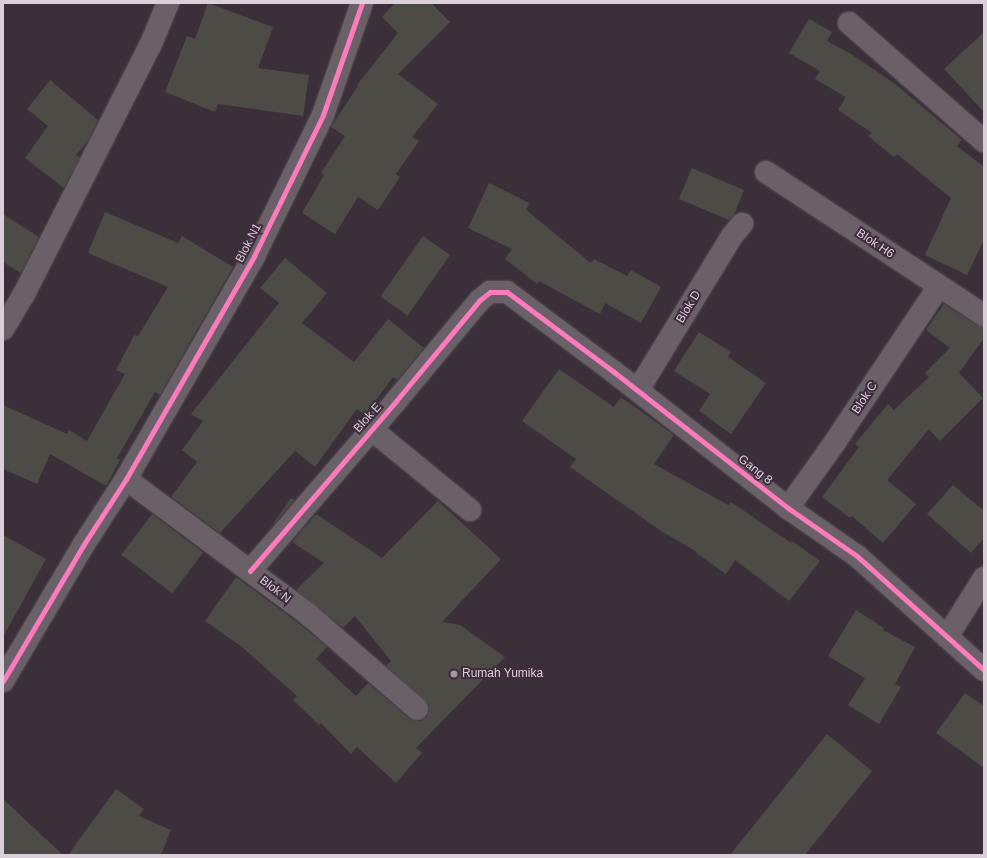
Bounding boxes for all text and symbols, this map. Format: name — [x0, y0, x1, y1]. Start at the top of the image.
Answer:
street label: Blok N1 — [233, 221, 265, 265]
street label: Blok H6 — [854, 226, 896, 262]
street label: Blok D — [674, 288, 704, 326]
street label: Blok C — [849, 379, 881, 417]
street label: Blok E — [351, 400, 385, 436]
street label: Gang 8 — [735, 452, 775, 488]
street label: Blok N — [257, 574, 293, 606]
place label: Rumah Yumika — [462, 667, 543, 681]
marker: Rumah Yumika — [449, 669, 459, 679]

